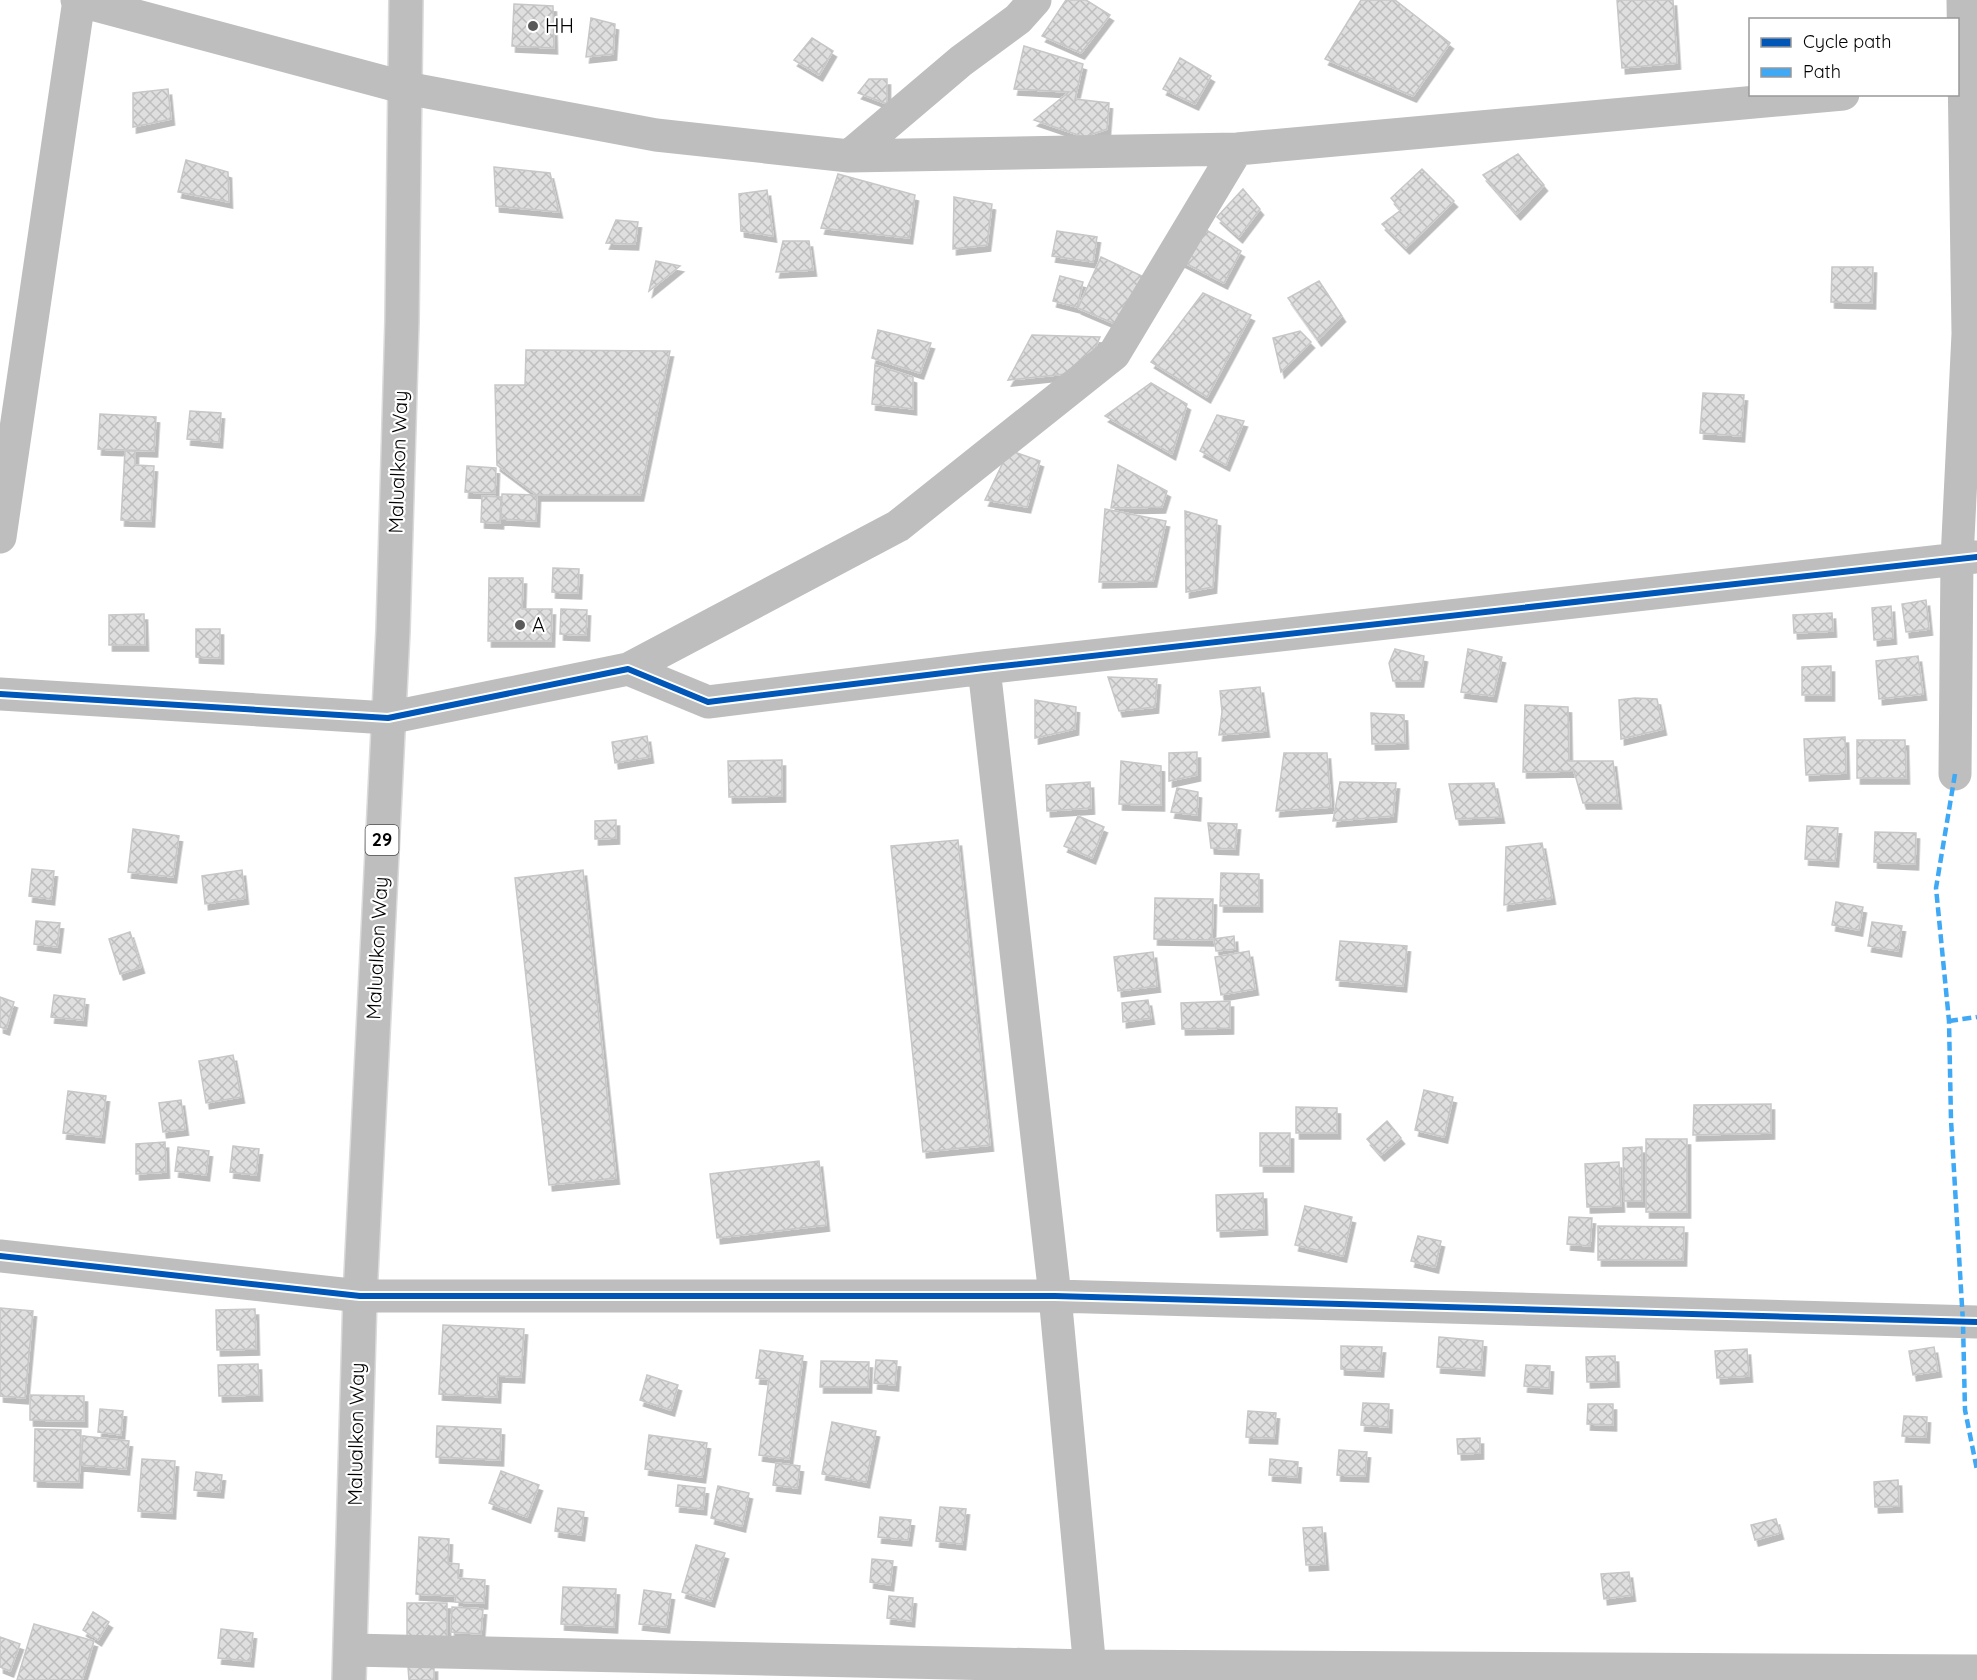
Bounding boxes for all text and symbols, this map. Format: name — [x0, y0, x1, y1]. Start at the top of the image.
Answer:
place label: HH — [545, 13, 574, 38]
legend — [1749, 18, 1959, 96]
marker: HH — [526, 19, 540, 33]
text: Cycle path — [1803, 30, 1891, 53]
text: Path — [1803, 60, 1841, 83]
street label: Malualkon Way — [383, 390, 412, 534]
place label: A — [532, 612, 545, 637]
marker: A — [513, 618, 527, 632]
road number: 29 — [366, 825, 398, 855]
street label: Malualkon Way — [360, 876, 393, 1020]
street label: Malualkon Way — [342, 1362, 369, 1506]

